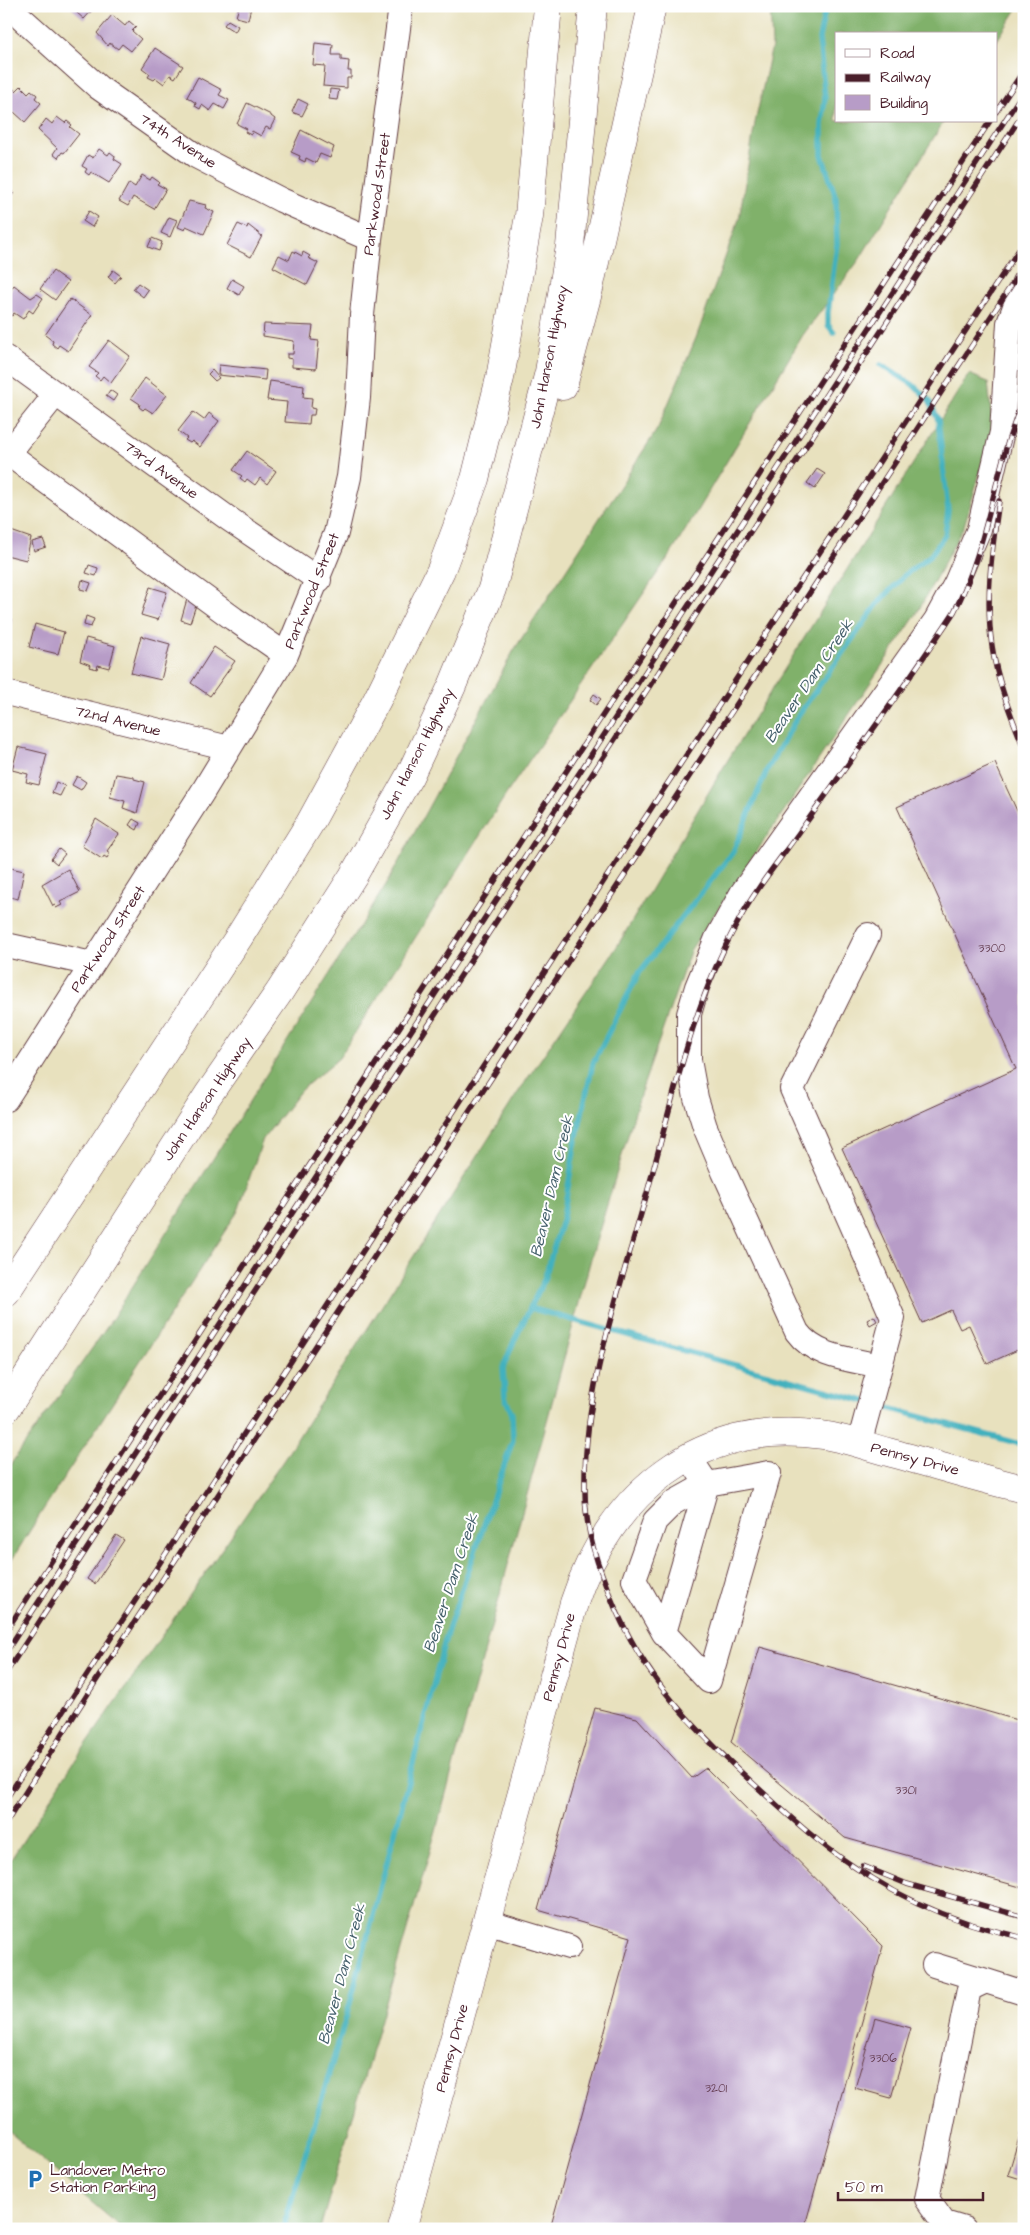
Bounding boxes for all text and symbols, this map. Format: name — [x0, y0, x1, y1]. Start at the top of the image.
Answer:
legend — [835, 32, 998, 122]
text: Road — [880, 43, 915, 64]
text: Railway — [880, 67, 931, 89]
text: Building — [880, 93, 928, 115]
street label: 74th Avenue — [136, 108, 220, 174]
street label: Parkwood Street — [358, 131, 396, 257]
street label: John Hanson Highway — [525, 284, 574, 431]
street label: 73rd Avenue — [119, 436, 203, 504]
street label: Parkwood Street — [279, 530, 345, 652]
water label: Beaver Dam Creek — [759, 614, 859, 747]
street label: John Hanson Highway — [375, 684, 460, 824]
street label: 72nd Avenue — [73, 700, 163, 742]
street label: Parkwood Street — [66, 881, 150, 997]
house number: 3300 — [978, 940, 1006, 957]
street label: John Hanson Highway — [158, 1033, 257, 1166]
water label: Beaver Dam Creek — [525, 1112, 579, 1259]
street label: Pennsy Drive — [868, 1437, 961, 1482]
water label: Beaver Dam Creek — [418, 1510, 484, 1655]
street label: Pennsy Drive — [537, 1611, 582, 1704]
house number: 3301 — [895, 1782, 917, 1799]
water label: Beaver Dam Creek — [313, 1900, 372, 2047]
street label: Pennsy Drive — [430, 2002, 475, 2095]
house number: 3306 — [869, 2050, 897, 2067]
house number: 3201 — [705, 2080, 728, 2097]
place label: Landover Metro Station Parking — [50, 2160, 166, 2199]
parking icon: Landover Metro Station Parking — [24, 2168, 46, 2190]
scale bar — [838, 2170, 982, 2202]
text: 50 m — [845, 2177, 883, 2198]

